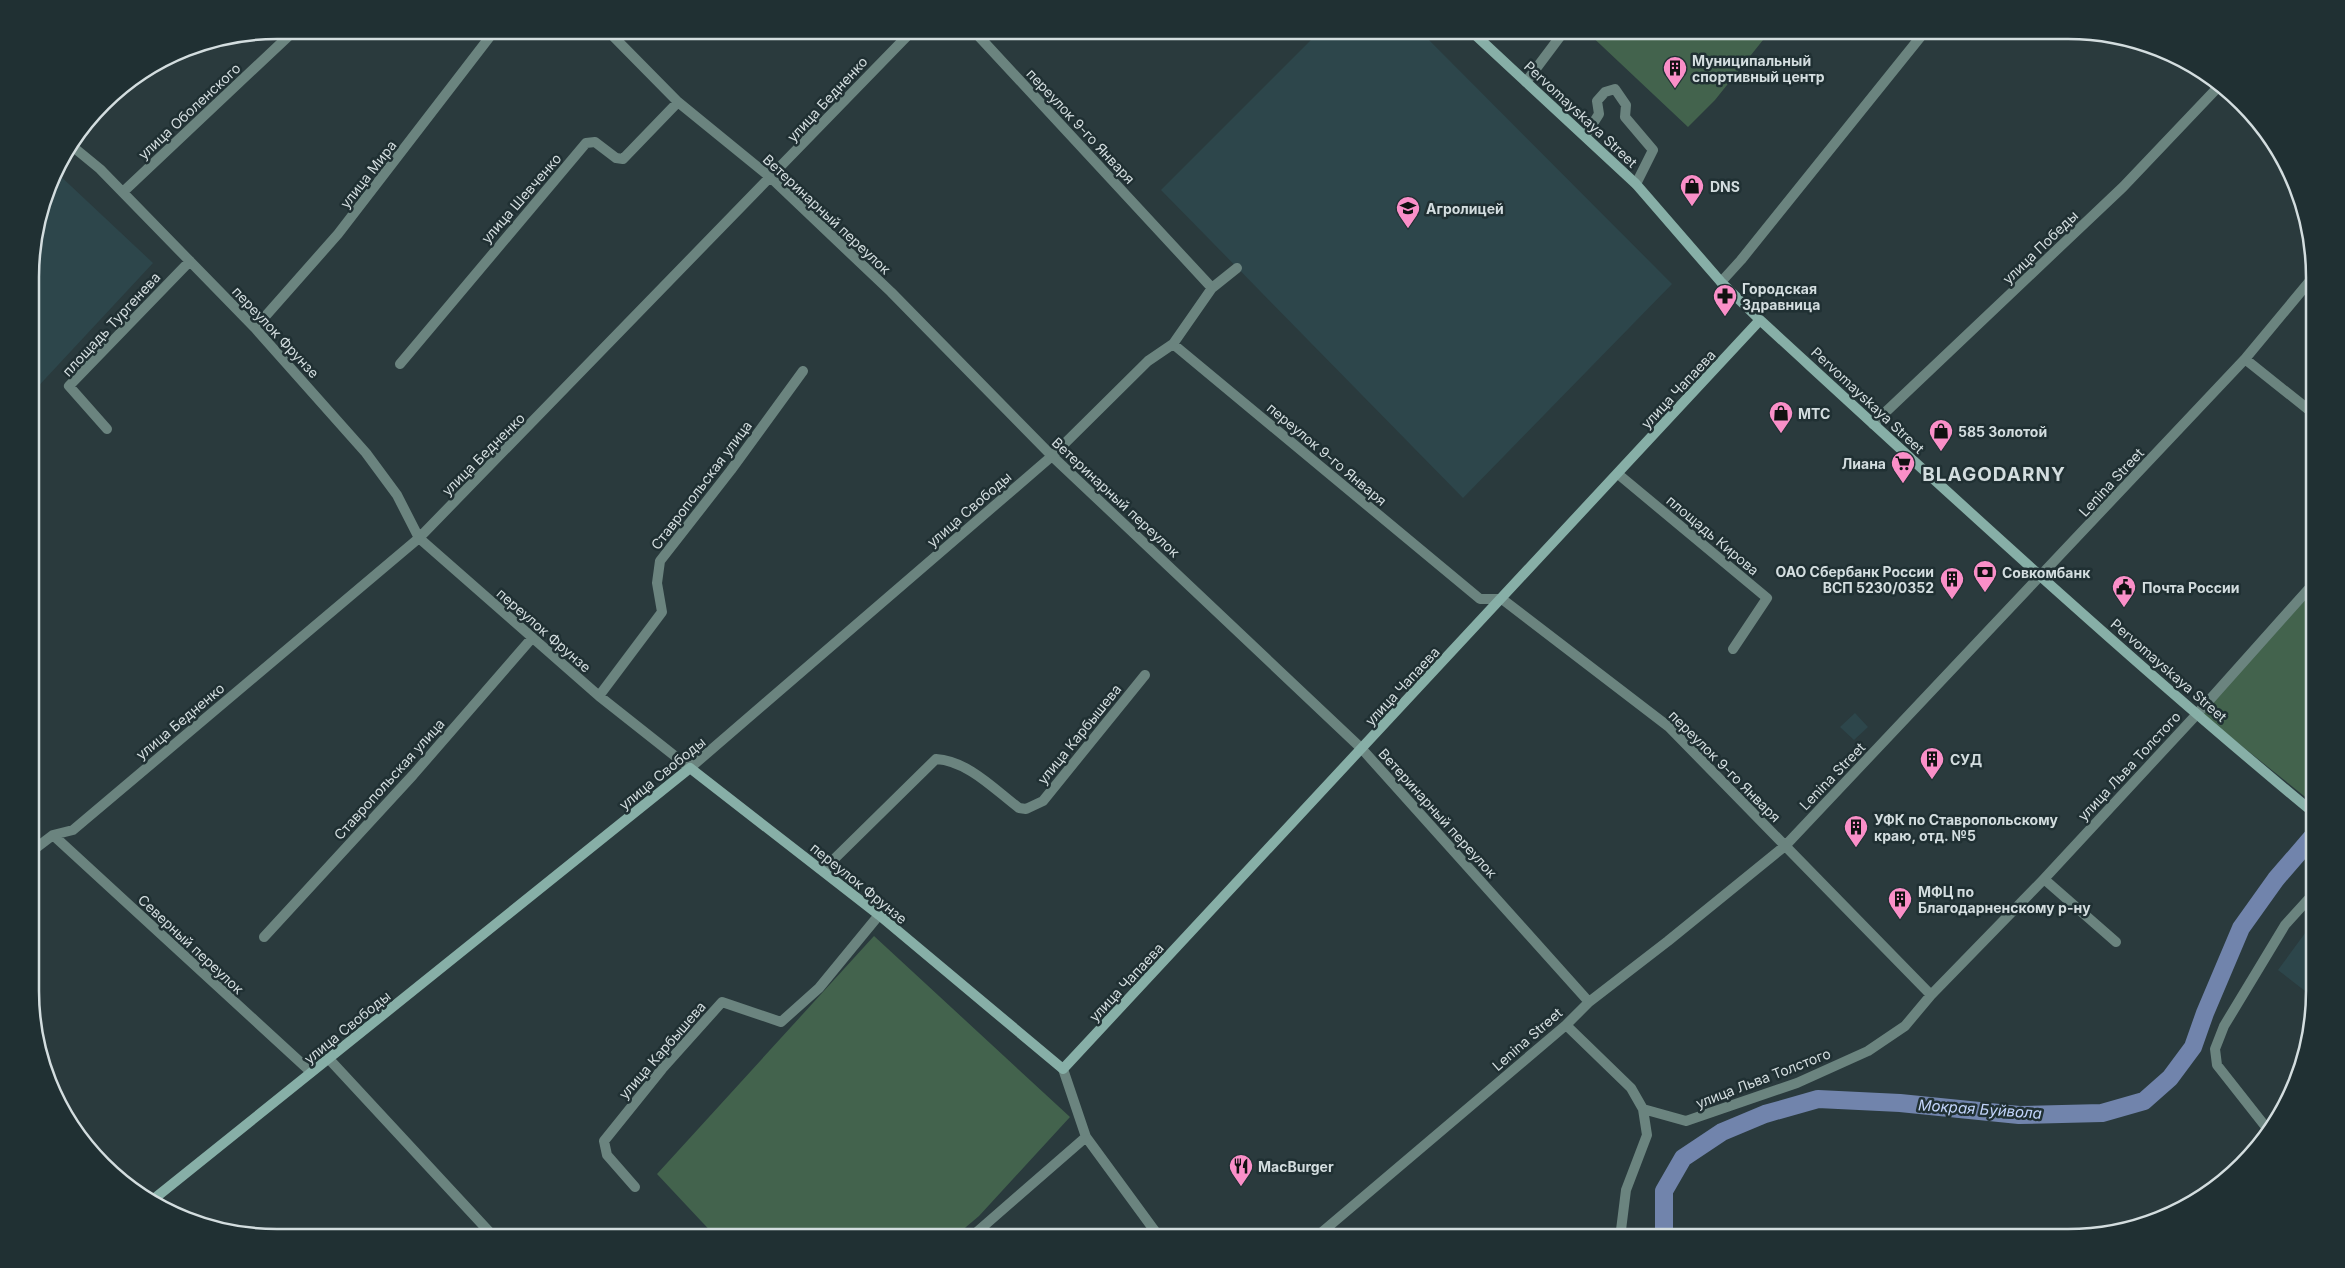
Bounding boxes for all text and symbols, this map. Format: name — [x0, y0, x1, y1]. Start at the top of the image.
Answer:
place label: Муниципальный спортивный центр — [1692, 52, 1825, 85]
street label: улица Бедненко — [783, 53, 871, 145]
building icon: Муниципальный спортивный центр — [1662, 55, 1688, 89]
street label: Pervomayskaya Street — [1521, 57, 1641, 171]
street label: улица Оболенского — [134, 59, 244, 163]
street label: переулок 9-го Января — [1023, 65, 1139, 187]
street label: улица Мира — [336, 137, 400, 211]
street label: улица Шевченко — [477, 150, 565, 246]
street label: Ветеринарный переулок — [760, 150, 895, 278]
shop icon: DNS — [1679, 173, 1705, 207]
place label: DNS — [1710, 178, 1740, 195]
school or university icon: Агролицей — [1395, 195, 1421, 229]
place label: Агролицей — [1426, 200, 1504, 217]
street label: улица Победы — [1999, 207, 2081, 287]
street label: площадь Тургенева — [58, 269, 164, 379]
place label: Городская Здравница — [1742, 280, 1820, 313]
street label: переулок Фрунзе — [229, 283, 323, 381]
pharmacy icon: Городская Здравница — [1712, 283, 1738, 317]
street label: Pervomayskaya Street — [1808, 343, 1928, 457]
street label: улица Чапаева — [1637, 346, 1719, 432]
street label: переулок 9-го Января — [1264, 399, 1390, 509]
shop icon: МТС — [1768, 400, 1794, 434]
place label: МТС — [1798, 405, 1830, 422]
street label: улица Бедненко — [438, 409, 528, 499]
street label: Ставропольская улица — [647, 417, 755, 553]
shop icon: 585 Золотой — [1928, 418, 1954, 452]
place label: 585 Золотой — [1958, 423, 2047, 440]
street label: Ветеринарный переулок — [1049, 433, 1184, 561]
street label: Lenina Street — [2075, 444, 2147, 520]
supermarket icon: Лиана — [1890, 450, 1916, 484]
place label: Лиана — [1842, 455, 1886, 472]
district label: BLAGODARNY — [1922, 463, 2066, 486]
street label: улица Свободы — [923, 468, 1015, 550]
street label: площадь Кирова — [1663, 491, 1763, 579]
bank icon: Совкомбанк — [1972, 559, 1998, 593]
place label: ОАО Сбербанк России ВСП 5230/0352 — [1775, 563, 1934, 596]
place label: Совкомбанк — [2002, 564, 2091, 581]
building icon: ОАО Сбербанк России ВСП 5230/0352 — [1939, 566, 1965, 600]
public building icon: Почта России — [2111, 574, 2137, 608]
place label: Почта России — [2142, 579, 2239, 596]
street label: переулок Фрунзе — [493, 584, 595, 676]
street label: Pervomayskaya Street — [2108, 615, 2231, 725]
street label: улица Чапаева — [1361, 643, 1443, 729]
street label: улица Бедненко — [132, 679, 228, 763]
street label: улица Карбышева — [1033, 681, 1125, 787]
street label: переулок 9-го Января — [1666, 707, 1784, 825]
street label: улица Льва Толстого — [2074, 708, 2184, 824]
street label: Ставропольская улица — [330, 715, 448, 843]
street label: улица Свободы — [615, 733, 709, 813]
street label: Lenina Street — [1796, 738, 1869, 813]
street label: Ветеринарный переулок — [1375, 745, 1501, 882]
building icon: СУД — [1919, 746, 1945, 780]
place label: СУД — [1950, 751, 1982, 768]
place label: УФК по Ставропольскому краю, отд. №5 — [1874, 811, 2059, 844]
building icon: УФК по Ставропольскому краю, отд. №5 — [1843, 814, 1869, 848]
street label: переулок Фрунзе — [807, 839, 911, 927]
place label: МФЦ по Благодарненскому р-ну — [1918, 883, 2091, 916]
building icon: МФЦ по Благодарненскому р-ну — [1887, 886, 1913, 920]
street label: Северный переулок — [135, 891, 248, 998]
street label: улица Чапаева — [1085, 939, 1167, 1025]
street label: улица Свободы — [300, 987, 394, 1067]
street label: улица Карбышева — [615, 998, 709, 1102]
street label: Lenina Street — [1488, 1004, 1566, 1074]
street label: улица Льва Толстого — [1693, 1044, 1833, 1112]
water label: Мокрая Буйвола — [1917, 1095, 2043, 1123]
restaurant icon: MacBurger — [1228, 1153, 1254, 1187]
place label: MacBurger — [1258, 1158, 1334, 1175]

